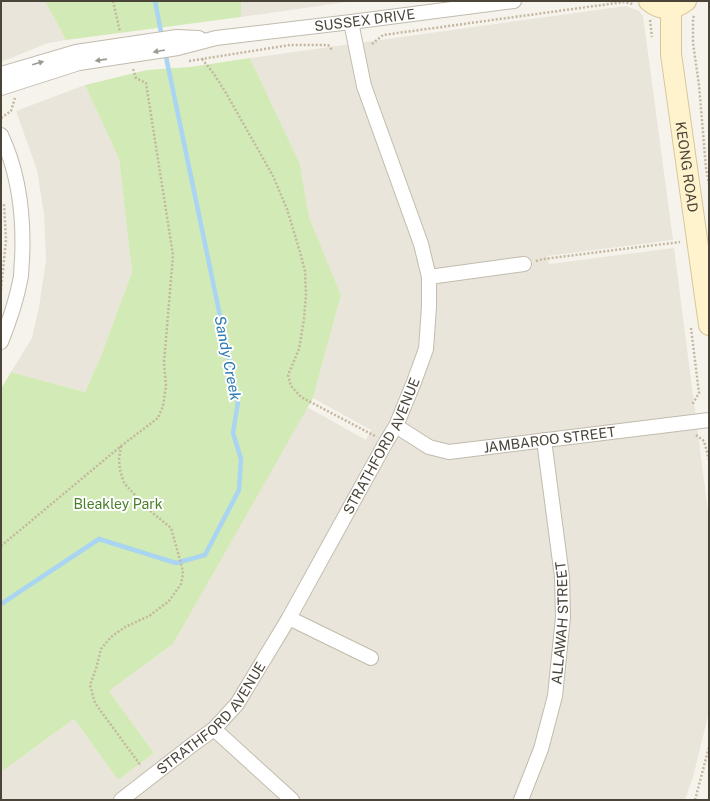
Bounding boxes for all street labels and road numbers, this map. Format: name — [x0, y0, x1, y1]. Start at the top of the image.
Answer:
street label: SUSSEX DRIVE — [313, 6, 416, 34]
street label: KEONG ROAD — [673, 120, 701, 213]
street label: STRATHFORD AVENUE — [340, 375, 423, 517]
street label: JAMBAROO STREET — [483, 424, 616, 456]
street label: ALLAWAH STREET — [548, 560, 571, 685]
street label: STRATHFORD AVENUE — [153, 659, 269, 777]

